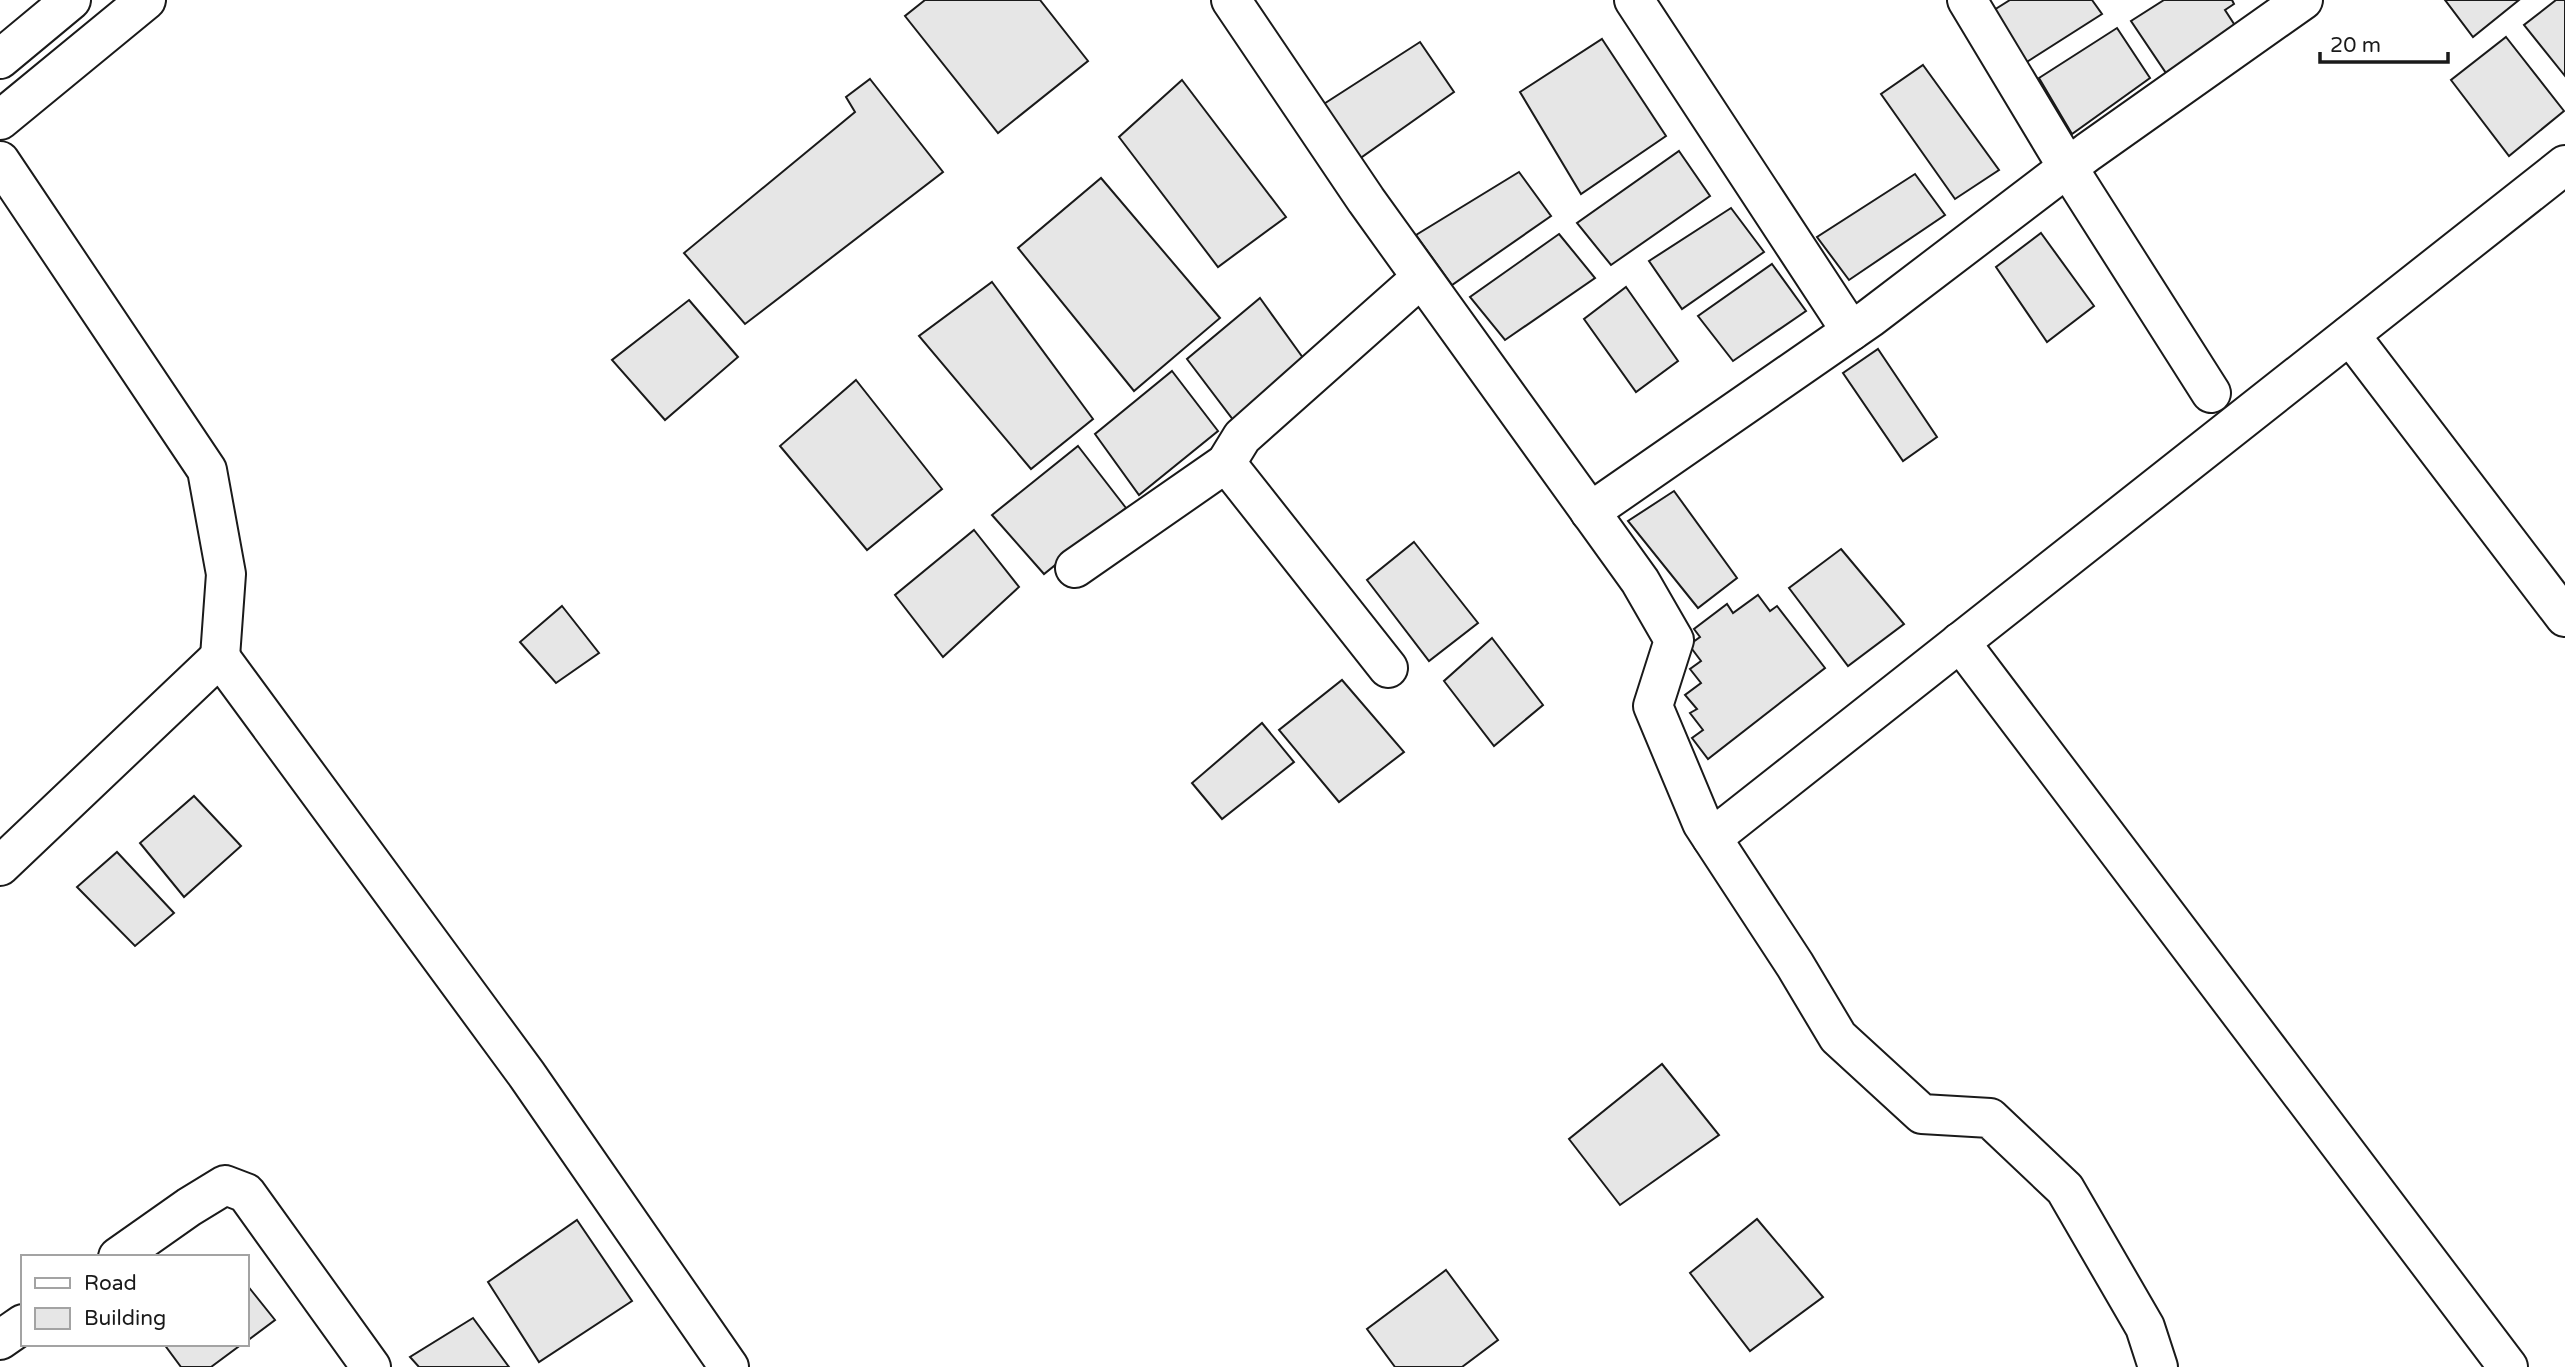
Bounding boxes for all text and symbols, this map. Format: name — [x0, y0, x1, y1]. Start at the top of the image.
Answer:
scale bar — [2320, 21, 2448, 65]
text: 20 m — [2330, 33, 2381, 58]
legend — [21, 1255, 248, 1346]
text: Road — [84, 1271, 137, 1296]
text: Building — [84, 1306, 166, 1331]

